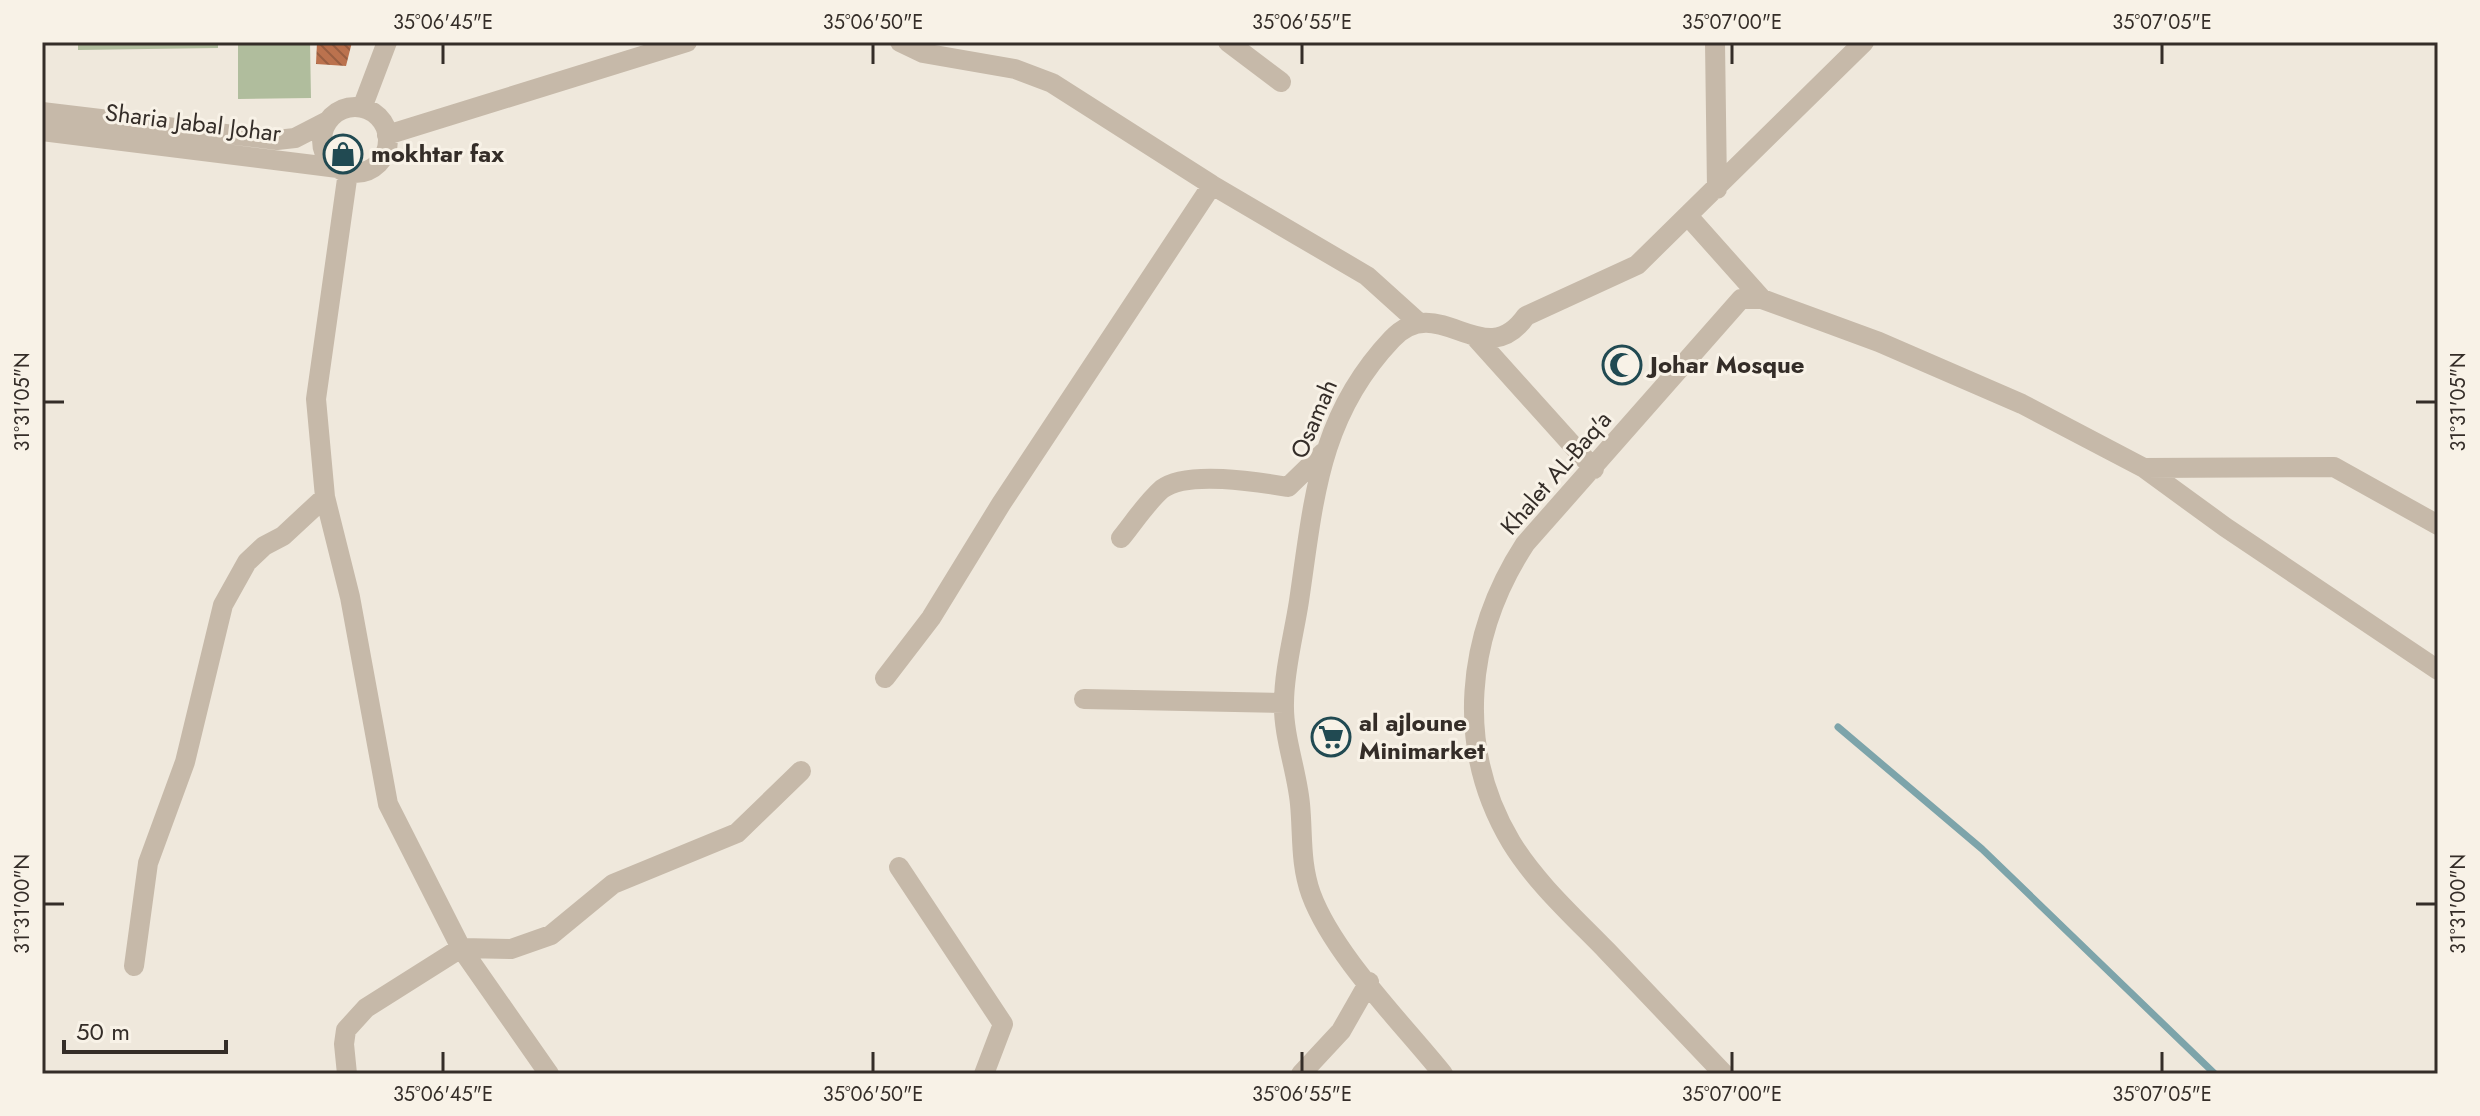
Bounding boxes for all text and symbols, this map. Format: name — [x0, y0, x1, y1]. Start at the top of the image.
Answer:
text: 35°06'45"E — [393, 8, 493, 37]
text: 35°06'50"E — [823, 8, 923, 37]
text: 35°06'55"E — [1252, 8, 1352, 37]
text: 35°07'00"E — [1682, 8, 1782, 37]
text: 35°07'05"E — [2112, 8, 2212, 37]
street label: Sharia Jabal Johar — [103, 94, 284, 151]
shop icon: mokhtar fax — [322, 133, 364, 175]
place label: mokhtar fax — [371, 136, 504, 171]
mosque icon: Johar Mosque — [1601, 344, 1643, 386]
place label: Johar Mosque — [1646, 347, 1805, 382]
text: 31°31'05"N — [8, 352, 37, 452]
text: 31°31'05"N — [2444, 352, 2473, 452]
street label: Osamah — [1281, 374, 1346, 464]
street label: Khalet AL-Baq'a — [1492, 403, 1619, 542]
place label: al ajloune Minimarket — [1359, 705, 1485, 768]
supermarket icon: al ajloune Minimarket — [1310, 716, 1352, 758]
text: 31°31'00"N — [8, 854, 37, 954]
text: 31°31'00"N — [2444, 854, 2473, 954]
scale bar — [64, 1004, 226, 1054]
text: 50 m — [76, 1014, 130, 1049]
text: 35°06'45"E — [393, 1080, 493, 1109]
text: 35°06'50"E — [823, 1080, 923, 1109]
text: 35°06'55"E — [1252, 1080, 1352, 1109]
text: 35°07'00"E — [1682, 1080, 1782, 1109]
text: 35°07'05"E — [2112, 1080, 2212, 1109]

